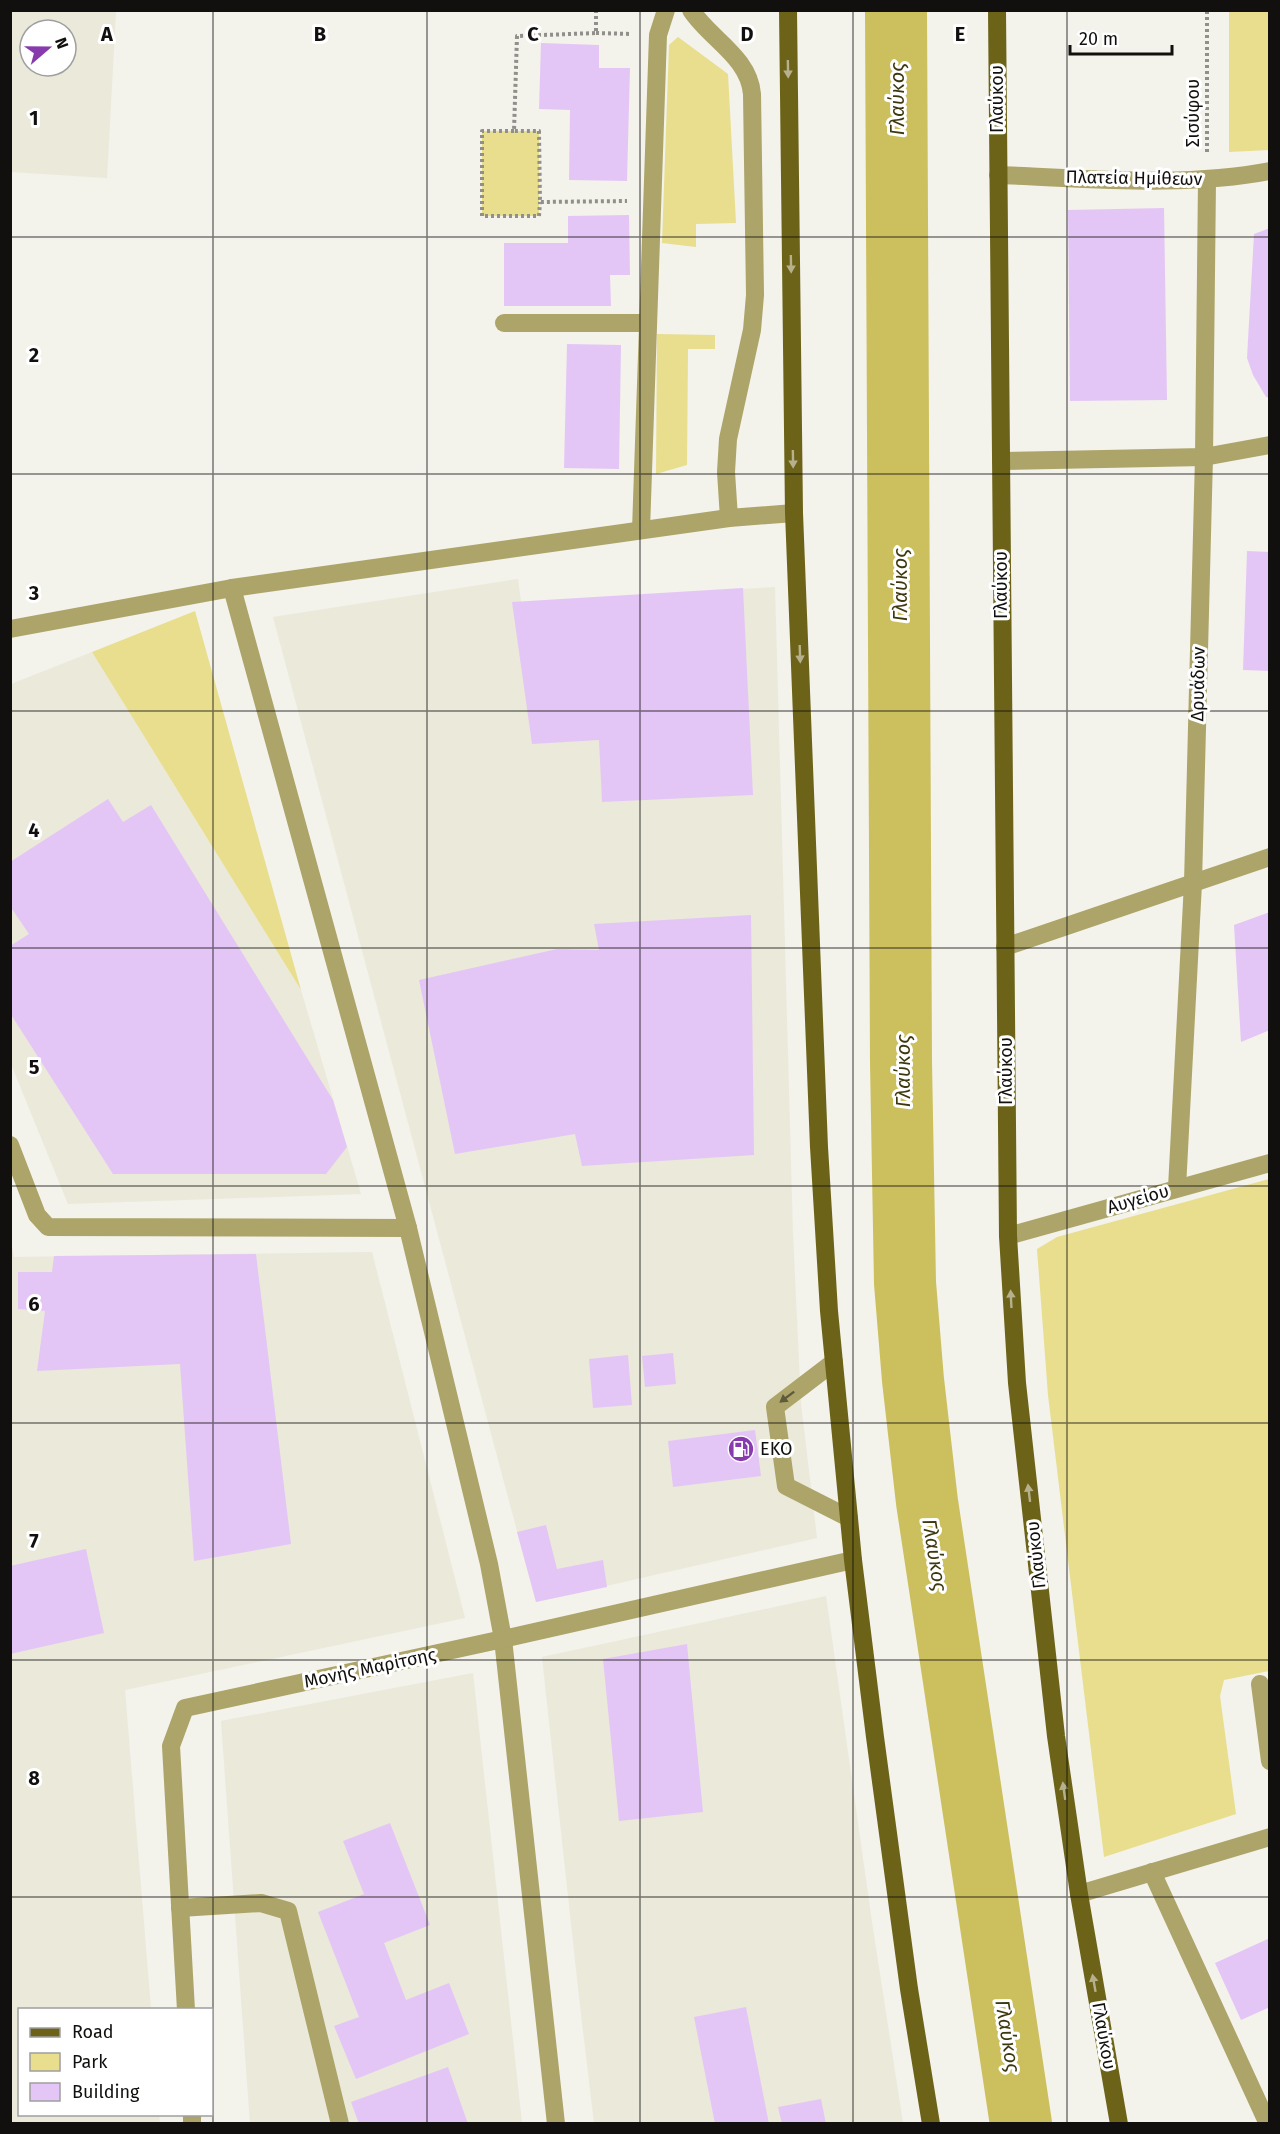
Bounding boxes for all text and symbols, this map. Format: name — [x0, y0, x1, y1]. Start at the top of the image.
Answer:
north arrow — [18, 18, 78, 78]
scale bar — [1070, 18, 1172, 56]
text: A — [100, 22, 114, 46]
text: B — [314, 22, 326, 46]
text: C — [527, 22, 539, 46]
text: D — [740, 22, 754, 46]
text: E — [955, 22, 965, 46]
text: 20 m — [1079, 28, 1118, 50]
text: N — [51, 35, 72, 51]
one-way arrow — [783, 59, 793, 78]
water label: Γλαύκος — [885, 62, 909, 136]
street label: Γλαύκου — [986, 65, 1008, 133]
street label: Σισύφου — [1182, 79, 1204, 147]
text: 1 — [29, 106, 39, 130]
street label: Πλατεία Ημίθεων — [1065, 166, 1203, 190]
one-way arrow — [786, 254, 796, 273]
text: 2 — [29, 343, 39, 367]
one-way arrow — [788, 449, 798, 468]
water label: Γλαύκος — [888, 548, 912, 622]
street label: Γλαύκου — [990, 551, 1012, 619]
text: 3 — [28, 581, 39, 605]
one-way arrow — [795, 644, 804, 663]
street label: Δρυάδων — [1186, 646, 1210, 722]
text: 4 — [28, 818, 40, 842]
water label: Γλαύκος — [891, 1034, 915, 1108]
street label: Γλαύκου — [995, 1037, 1017, 1105]
text: 5 — [29, 1055, 40, 1079]
street label: Αυγείου — [1105, 1180, 1171, 1218]
one-way arrow — [1007, 1289, 1016, 1308]
text: 6 — [28, 1292, 40, 1316]
one-way arrow — [780, 1391, 795, 1403]
fuel station icon: EKO — [726, 1434, 756, 1464]
place label: EKO — [760, 1438, 792, 1460]
one-way arrow — [1025, 1483, 1034, 1502]
water label: Γλαύκος — [917, 1517, 953, 1594]
street label: Γλαύκου — [1022, 1520, 1050, 1590]
text: 7 — [29, 1529, 39, 1553]
street label: Μονής Μαρίτσης — [302, 1643, 439, 1693]
text: 8 — [28, 1766, 40, 1790]
one-way arrow — [1059, 1781, 1068, 1800]
one-way arrow — [1090, 1973, 1099, 1992]
water label: Γλαύκος — [990, 1998, 1026, 2075]
street label: Γλαύκου — [1087, 2001, 1121, 2071]
legend — [18, 2008, 213, 2116]
text: Road — [72, 2021, 114, 2043]
text: Park — [72, 2051, 108, 2073]
text: Building — [72, 2081, 140, 2103]

